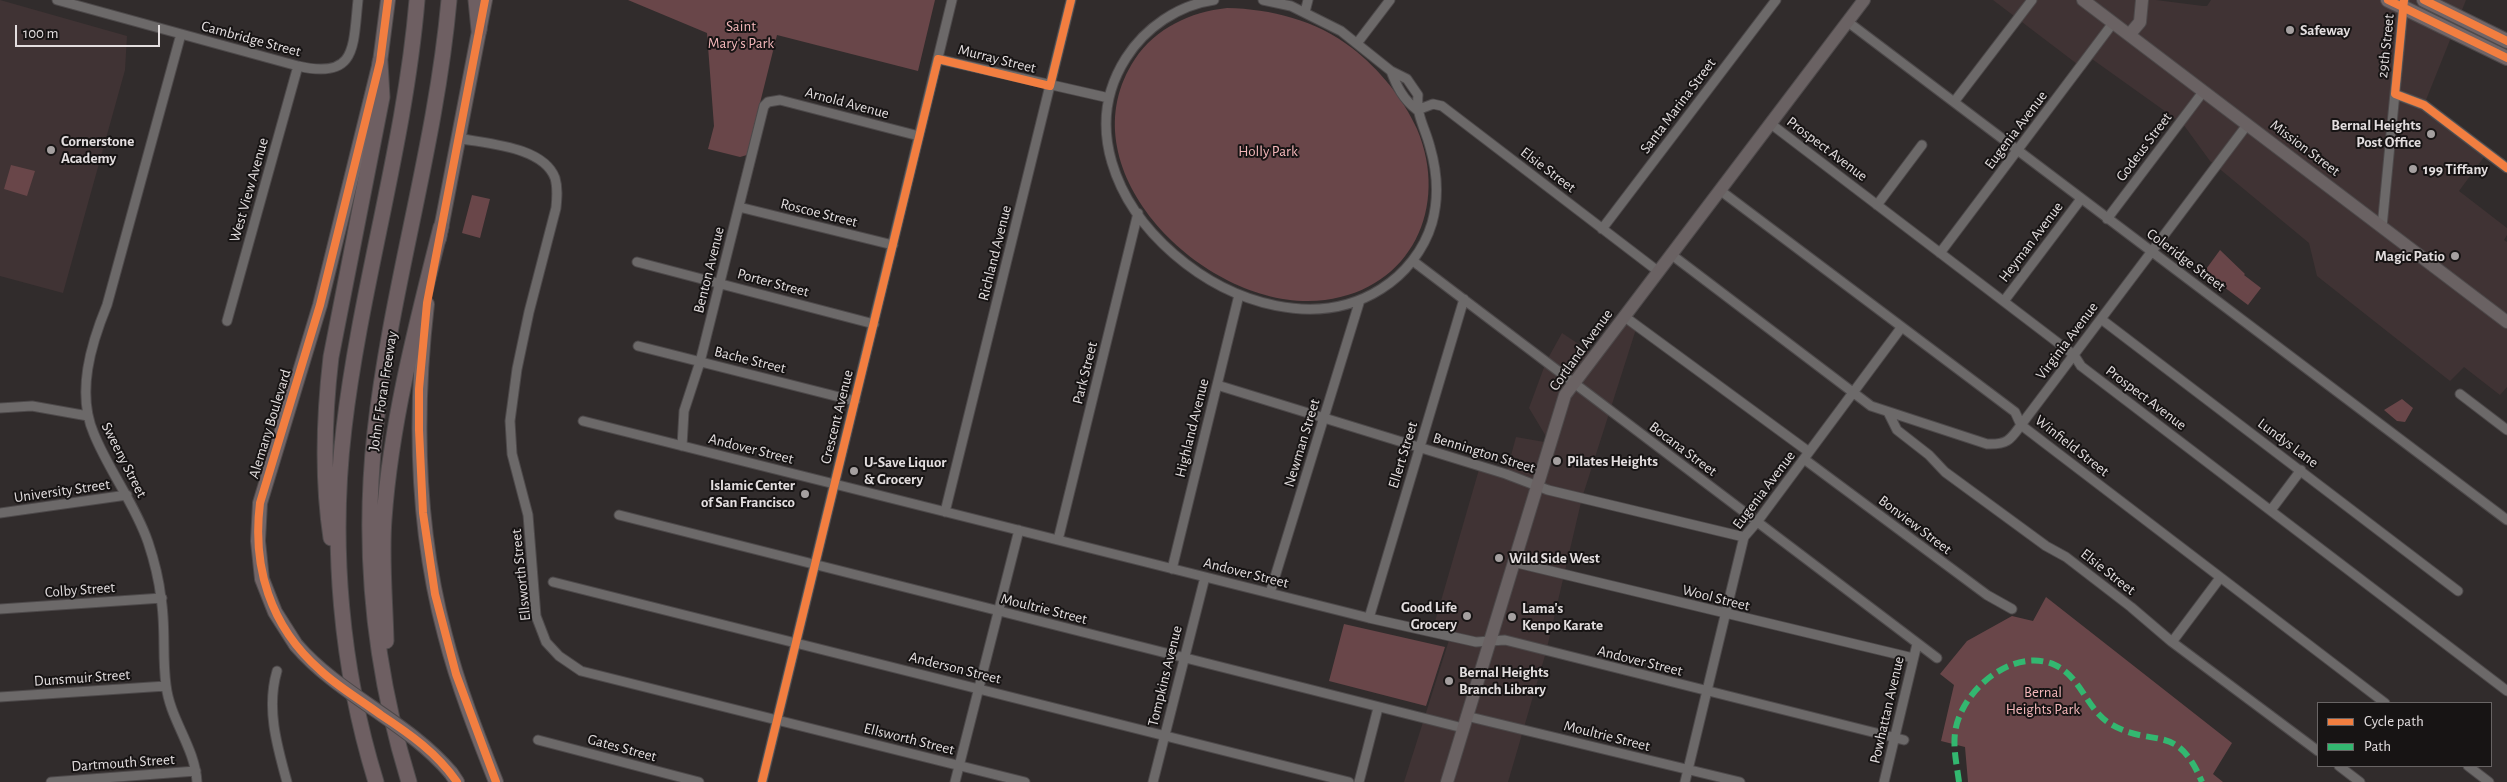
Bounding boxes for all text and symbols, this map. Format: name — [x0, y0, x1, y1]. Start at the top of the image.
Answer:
street label: 29th Street — [2374, 13, 2398, 79]
scale bar — [18, 15, 162, 47]
street label: Cambridge Street — [199, 17, 303, 61]
park label: Saint Mary's Park — [708, 17, 774, 52]
place label: Safeway — [2300, 21, 2350, 39]
marker: Safeway — [2284, 24, 2296, 36]
text: 100 m — [23, 26, 58, 41]
street label: Murray Street — [956, 41, 1038, 77]
street label: Santa Marina Street — [1636, 55, 1720, 157]
street label: Arnold Avenue — [803, 83, 891, 123]
street label: Eugenia Avenue — [1981, 87, 2051, 173]
street label: Godeus Street — [2112, 109, 2176, 185]
street label: Prospect Avenue — [1783, 113, 1871, 185]
street label: Mission Street — [2266, 116, 2344, 180]
place label: Bernal Heights Post Office — [2331, 116, 2421, 151]
marker: Bernal Heights Post Office — [2425, 128, 2437, 140]
place label: Cornerstone Academy — [61, 132, 134, 167]
street label: West View Avenue — [225, 136, 273, 244]
park label: Holly Park — [1238, 142, 1298, 160]
street label: Elsie Street — [1517, 143, 1579, 197]
marker: Cornerstone Academy — [45, 144, 57, 156]
place label: 199 Tiffany — [2423, 160, 2488, 178]
marker: 199 Tiffany — [2407, 163, 2419, 175]
street label: Roscoe Street — [779, 195, 859, 231]
street label: Heyman Avenue — [1995, 198, 2067, 286]
street label: Richland Avenue — [974, 203, 1016, 303]
street label: Benton Avenue — [690, 225, 728, 315]
street label: Coleridge Street — [2143, 225, 2229, 295]
place label: Magic Patio — [2375, 247, 2445, 265]
marker: Magic Patio — [2449, 250, 2461, 262]
street label: Porter Street — [735, 265, 811, 301]
street label: Virginia Avenue — [2032, 299, 2102, 383]
street label: Cortland Avenue — [1545, 306, 1617, 394]
street label: John F Foran Freeway — [365, 330, 401, 452]
street label: Park Street — [1069, 340, 1101, 406]
street label: Bache Street — [712, 342, 788, 378]
street label: Prospect Avenue — [2102, 362, 2190, 434]
street label: Alemany Boulevard — [245, 367, 295, 481]
street label: Crescent Avenue — [817, 368, 857, 466]
street label: Highland Avenue — [1171, 377, 1213, 479]
street label: Newman Street — [1280, 397, 1324, 489]
street label: Winfield Street — [2031, 411, 2113, 481]
street label: Lundys Lane — [2254, 414, 2322, 472]
street label: Bocana Street — [1646, 418, 1720, 480]
street label: Sweeny Street — [97, 419, 151, 501]
street label: Ellert Street — [1384, 419, 1422, 491]
street label: Bennington Street — [1431, 429, 1537, 477]
street label: Andover Street — [707, 430, 795, 468]
street label: Eugenia Avenue — [1729, 447, 1799, 533]
place label: Pilates Heights — [1567, 452, 1658, 470]
place label: U-Save Liquor & Grocery — [864, 453, 946, 488]
marker: Pilates Heights — [1551, 455, 1563, 467]
marker: U-Save Liquor & Grocery — [848, 465, 860, 477]
street label: University Street — [13, 475, 111, 507]
place label: Islamic Center of San Francisco — [701, 476, 795, 511]
marker: Islamic Center of San Francisco — [799, 488, 811, 500]
street label: Bonview Street — [1875, 492, 1955, 558]
street label: Ellsworth Street — [507, 528, 535, 622]
street label: Elsie Street — [2077, 545, 2139, 599]
place label: Wild Side West — [1509, 549, 1600, 567]
marker: Wild Side West — [1493, 552, 1505, 564]
street label: Andover Street — [1202, 554, 1290, 592]
street label: Colby Street — [44, 579, 116, 601]
street label: Wool Street — [1680, 581, 1752, 615]
street label: Moultrie Street — [999, 590, 1089, 628]
place label: Good Life Grocery — [1401, 598, 1457, 633]
place label: Lama's Kenpo Karate — [1522, 599, 1603, 634]
marker: Good Life Grocery — [1461, 610, 1473, 622]
marker: Lama's Kenpo Karate — [1506, 611, 1518, 623]
street label: Tompkins Avenue — [1144, 624, 1186, 728]
street label: Andover Street — [1596, 642, 1684, 680]
street label: Anderson Street — [907, 648, 1003, 688]
street label: Powhattan Avenue — [1866, 655, 1908, 765]
place label: Bernal Heights Branch Library — [1459, 663, 1549, 698]
street label: Dunsmuir Street — [33, 666, 131, 690]
marker: Bernal Heights Branch Library — [1443, 675, 1455, 687]
park label: Bernal Heights Park — [2006, 683, 2080, 718]
legend — [2317, 702, 2492, 767]
text: Cycle path — [2364, 714, 2424, 729]
street label: Moultrie Street — [1562, 717, 1652, 755]
street label: Ellsworth Street — [862, 719, 956, 759]
street label: Gates Street — [586, 730, 658, 766]
text: Path — [2364, 739, 2391, 754]
street label: Dartmouth Street — [71, 750, 175, 776]

